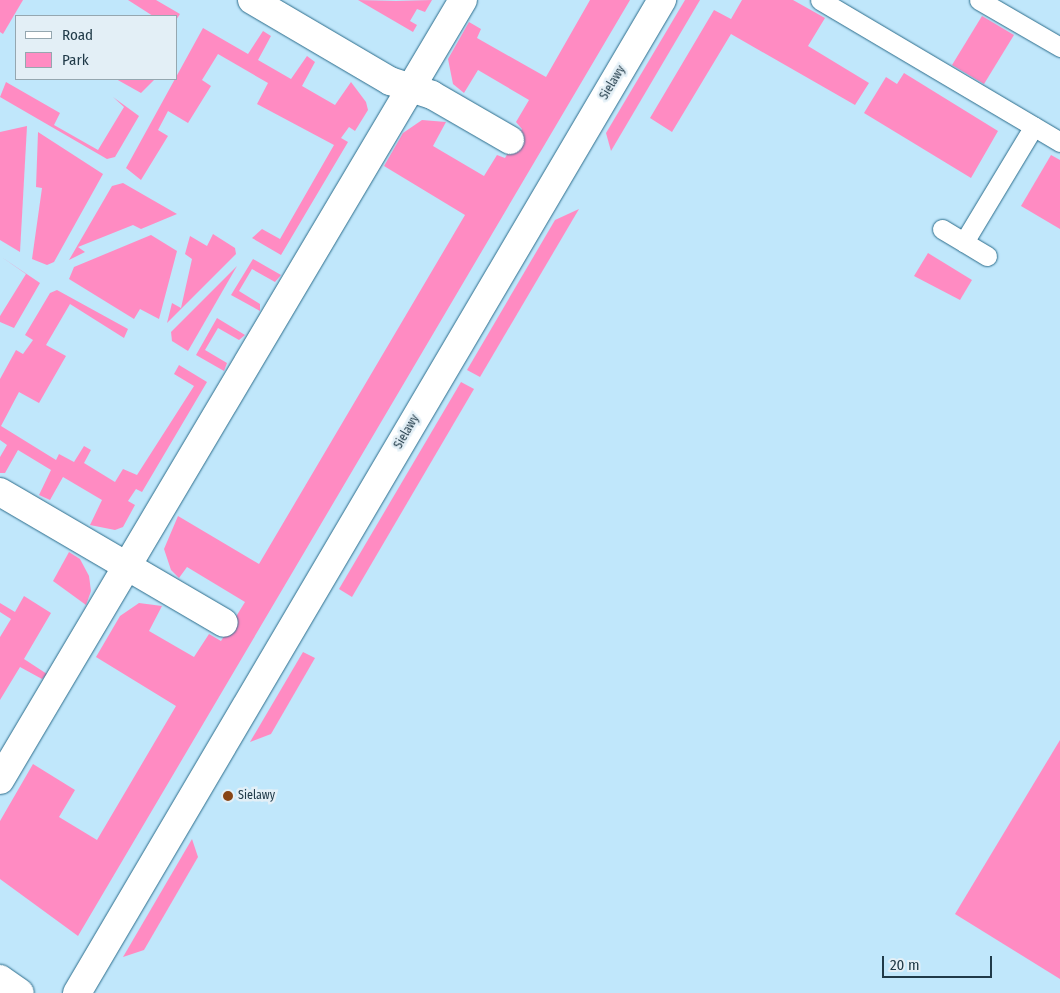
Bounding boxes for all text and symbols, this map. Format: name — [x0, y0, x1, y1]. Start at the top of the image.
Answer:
legend — [15, 15, 178, 80]
text: Road — [62, 26, 93, 44]
text: Park — [62, 51, 89, 69]
street label: Sielawy — [597, 63, 629, 103]
street label: Sielawy — [392, 412, 422, 452]
place label: Sielawy — [238, 789, 275, 803]
marker: Sielawy — [222, 790, 234, 802]
scale bar — [885, 946, 995, 978]
text: 20 m — [890, 956, 920, 974]

